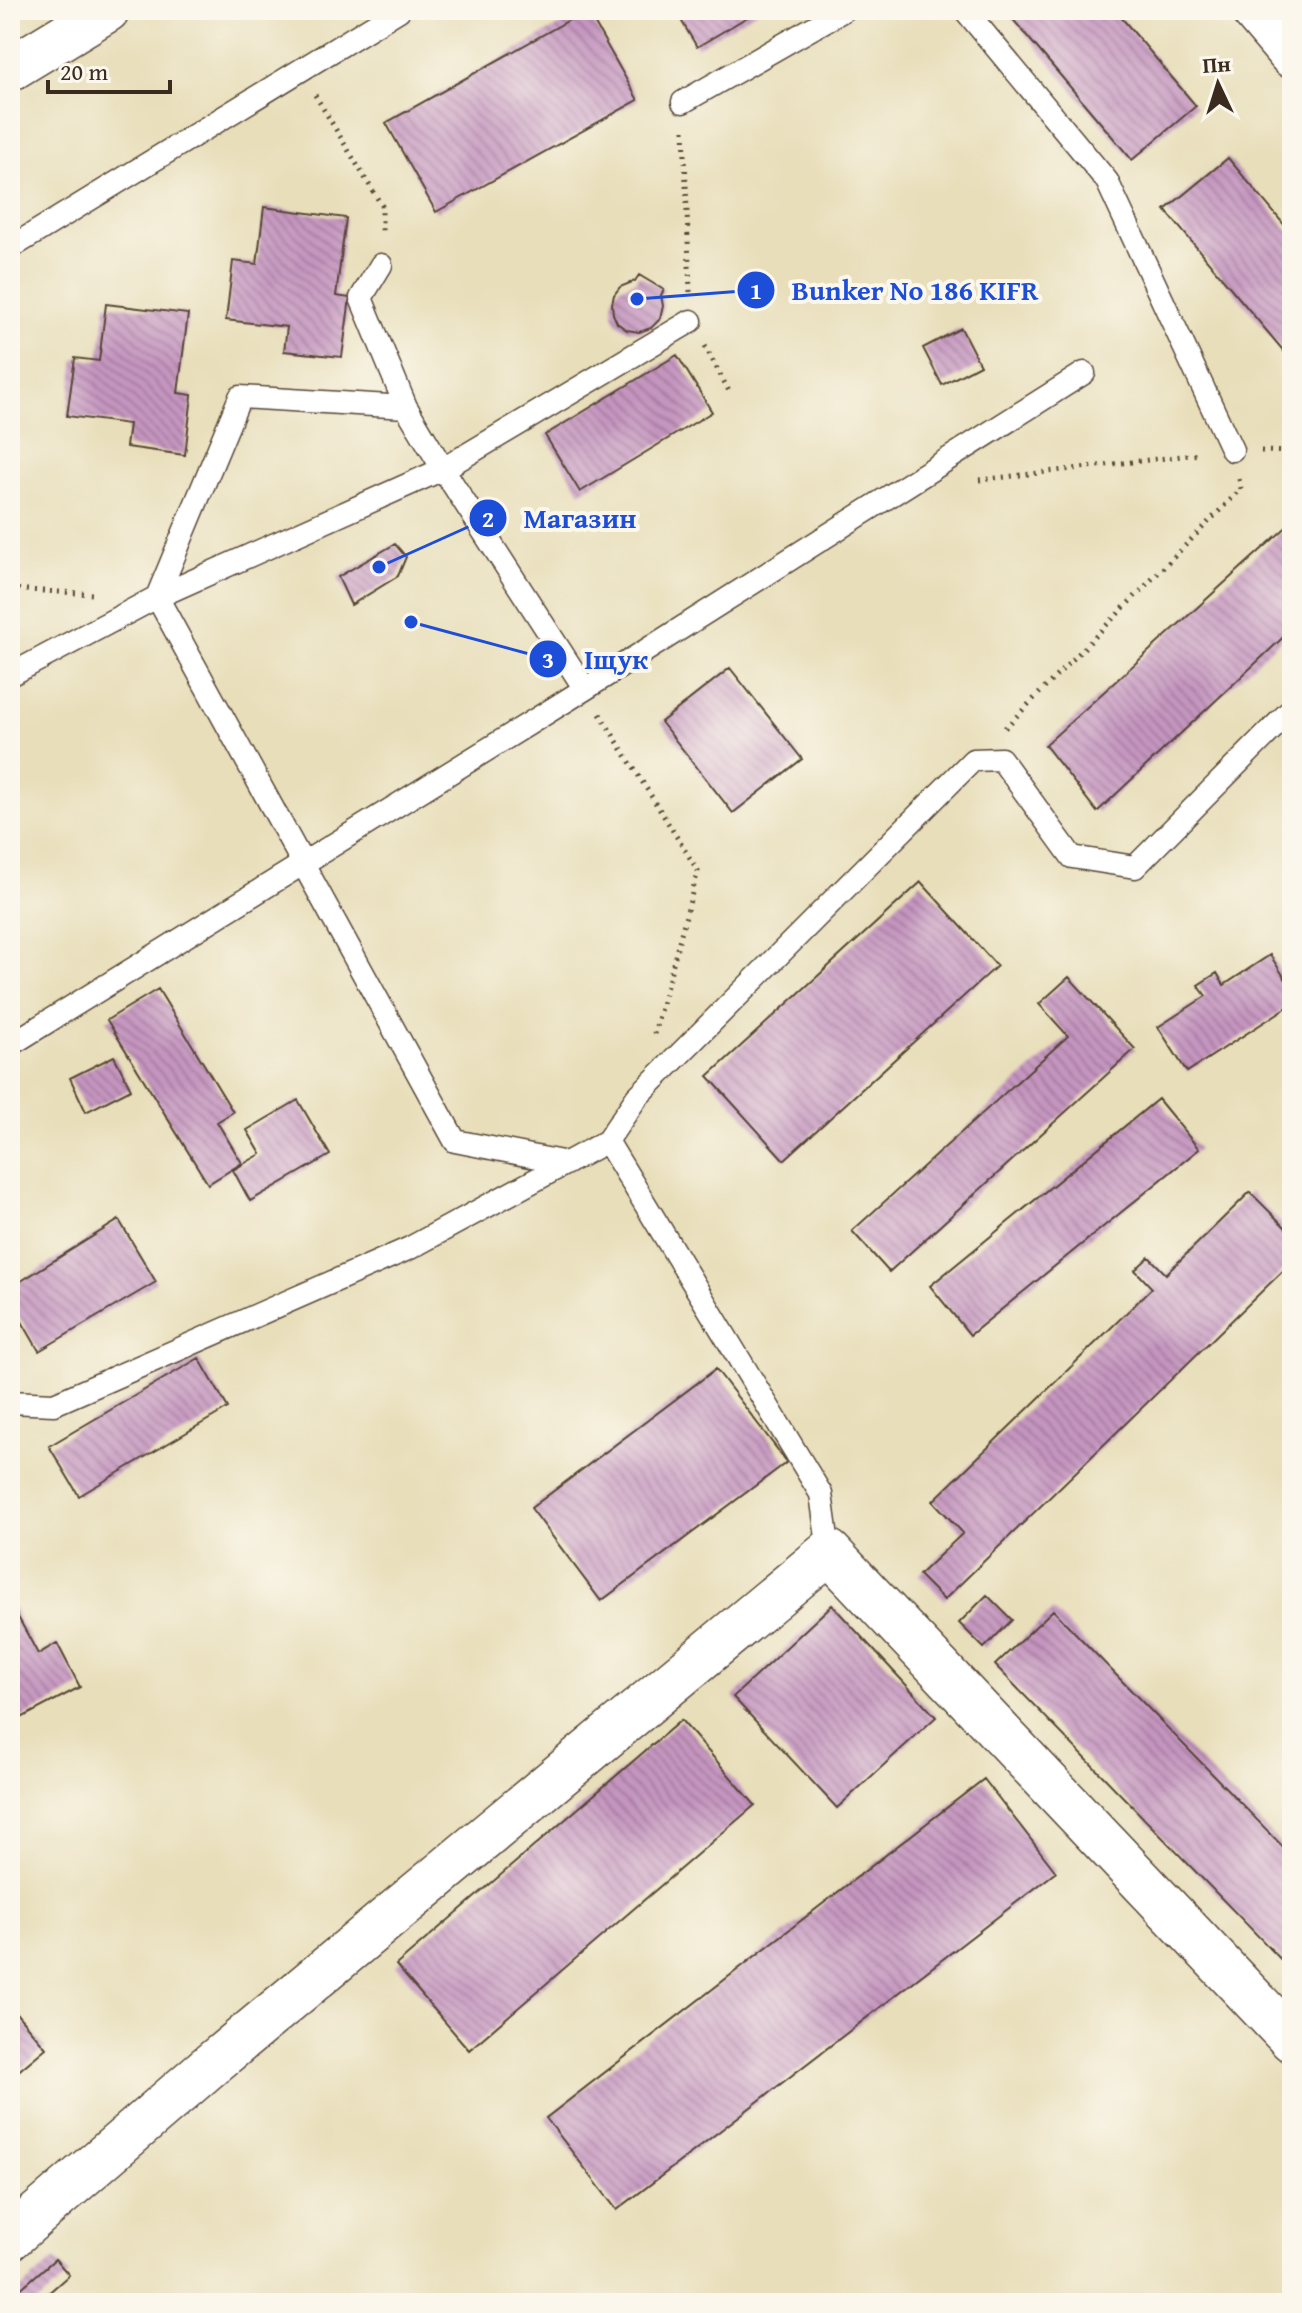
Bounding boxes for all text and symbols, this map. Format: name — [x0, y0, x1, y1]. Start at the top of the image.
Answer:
scale bar — [48, 44, 170, 94]
north arrow — [1178, 44, 1258, 124]
text: Пн — [1201, 47, 1232, 81]
text: 20 m — [60, 54, 108, 89]
callout: Bunker No 186 KIFR — [736, 264, 1054, 316]
text: Bunker No 186 KIFR — [792, 269, 1039, 310]
text: 1 — [750, 273, 762, 308]
callout: Магазин — [468, 492, 652, 544]
text: Магазин — [524, 497, 636, 538]
text: 2 — [482, 501, 494, 536]
callout: Іщук — [528, 633, 664, 685]
text: Іщук — [584, 638, 649, 679]
text: 3 — [542, 642, 554, 677]

